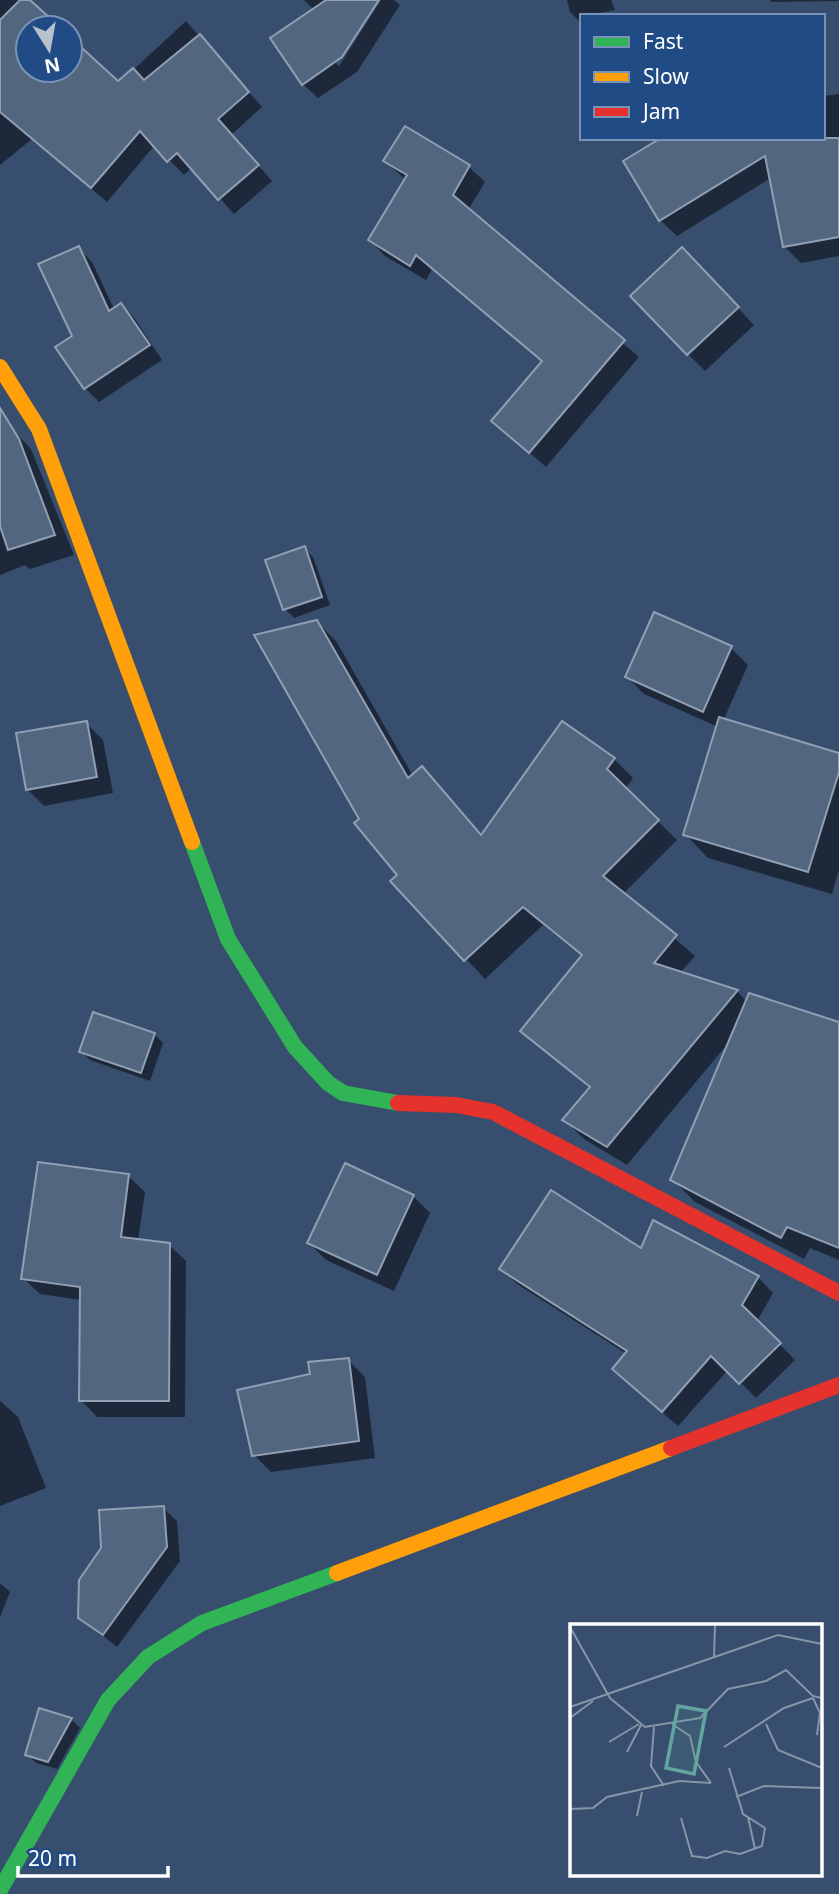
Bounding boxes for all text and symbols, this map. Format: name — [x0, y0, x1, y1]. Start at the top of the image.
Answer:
north arrow — [14, 14, 84, 84]
legend — [580, 14, 825, 140]
text: Fast — [643, 27, 684, 55]
text: N — [42, 51, 62, 80]
text: Slow — [643, 62, 689, 90]
text: Jam — [641, 97, 680, 125]
inset map — [570, 1624, 822, 1876]
scale bar — [18, 1834, 168, 1878]
text: 20 m — [28, 1844, 77, 1872]

